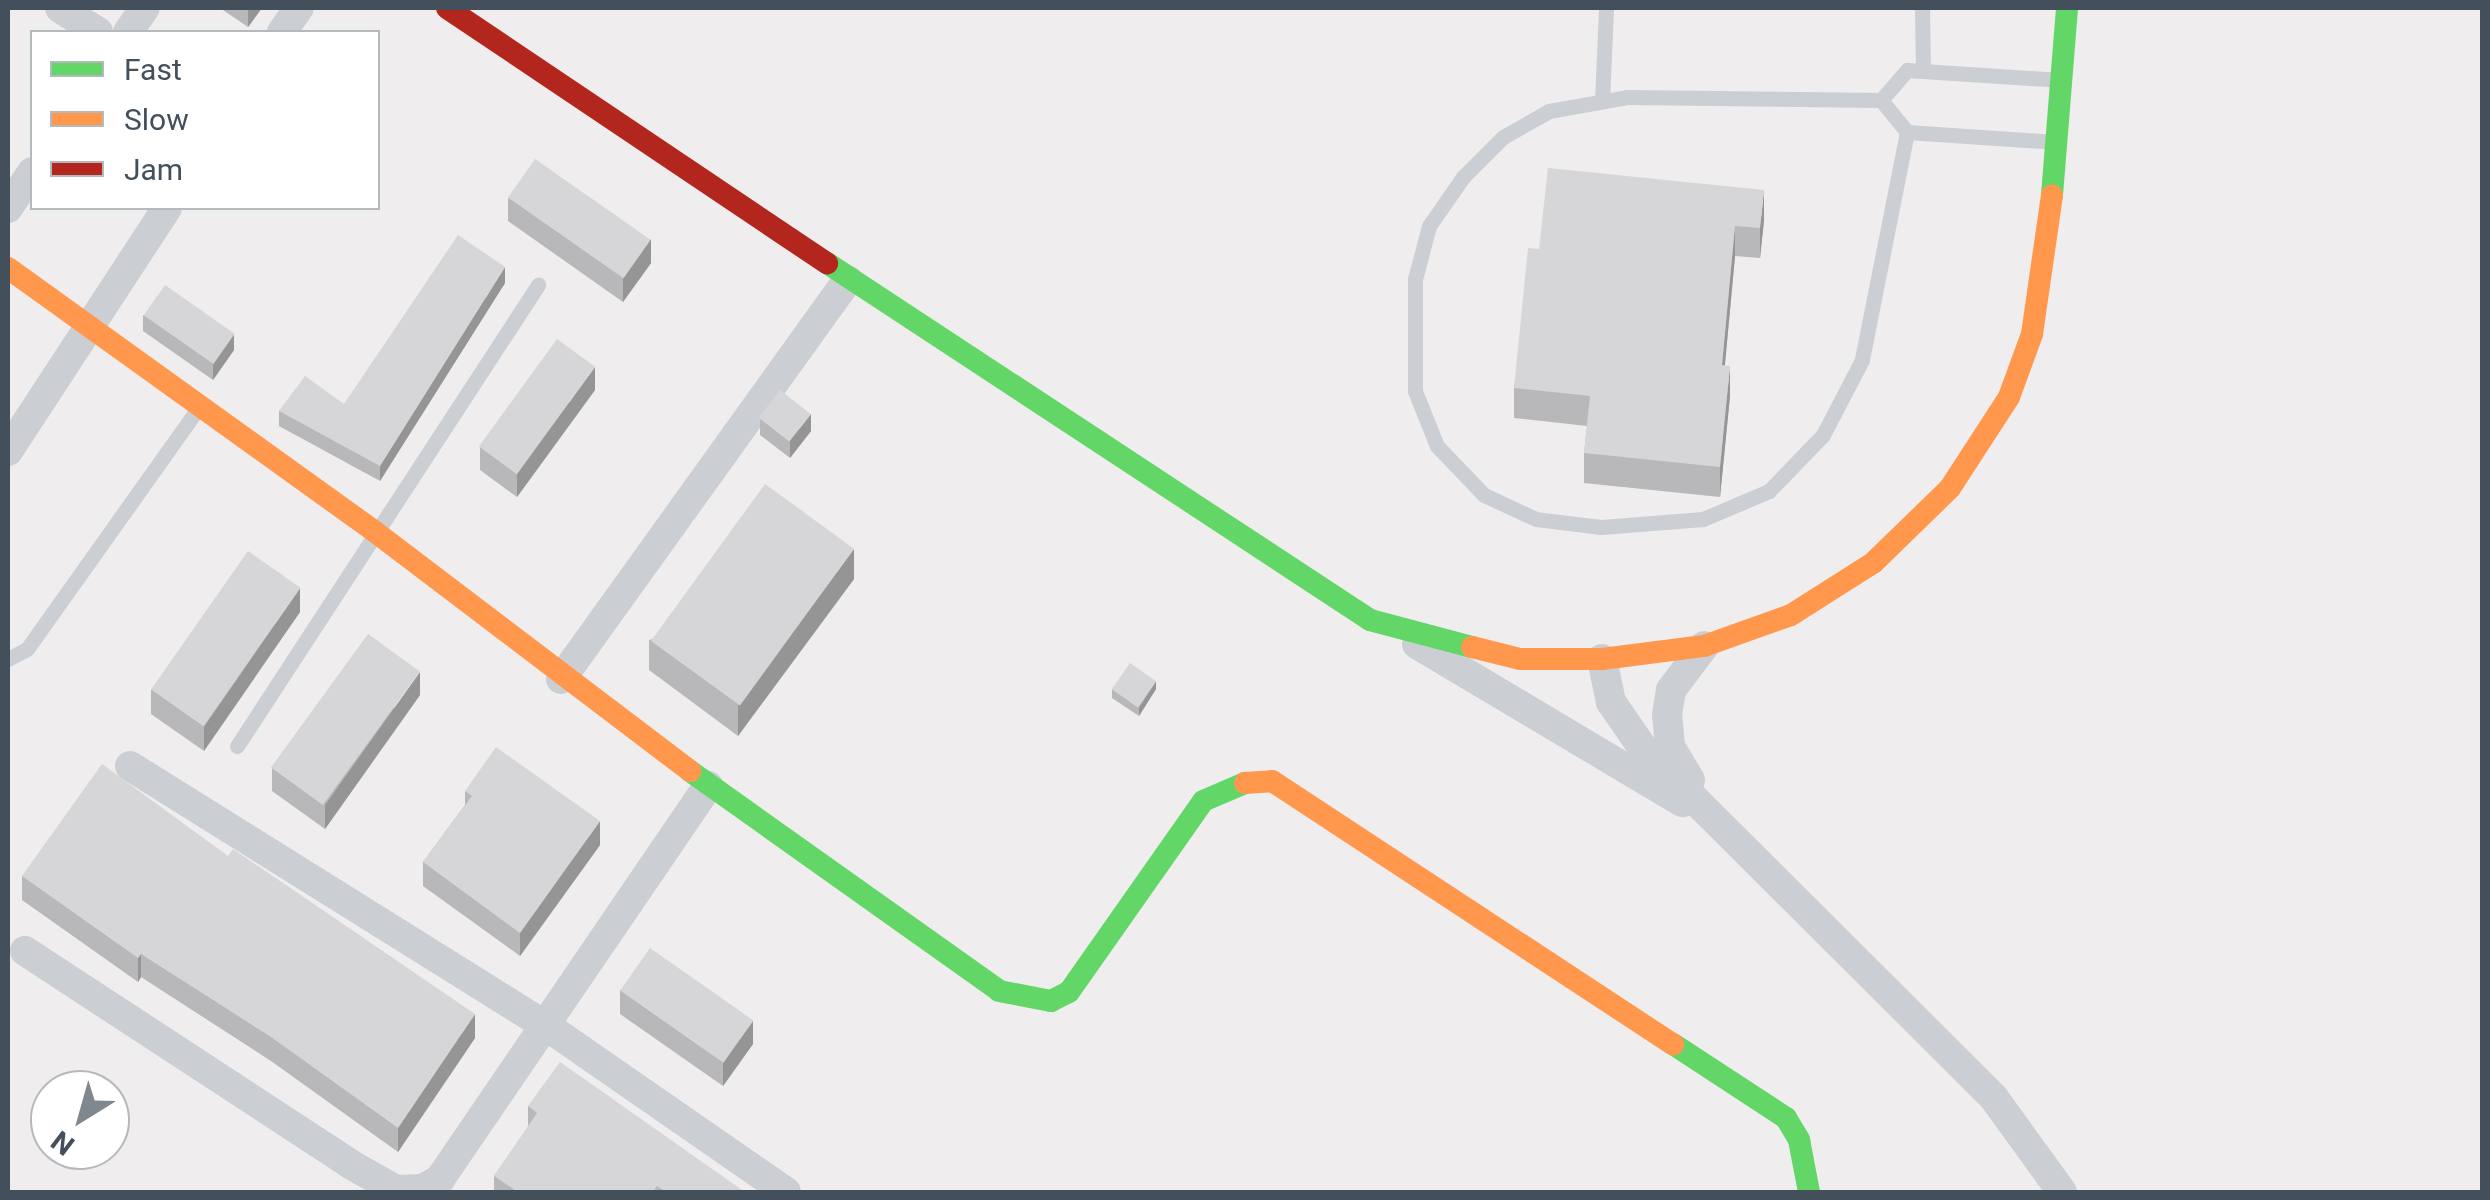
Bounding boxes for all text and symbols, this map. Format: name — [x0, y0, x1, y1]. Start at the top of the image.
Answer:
legend — [30, 30, 380, 210]
text: Fast — [124, 52, 182, 87]
text: Slow — [124, 102, 189, 137]
text: Jam — [124, 152, 183, 187]
north arrow — [30, 1070, 130, 1170]
text: N — [45, 1124, 81, 1162]

